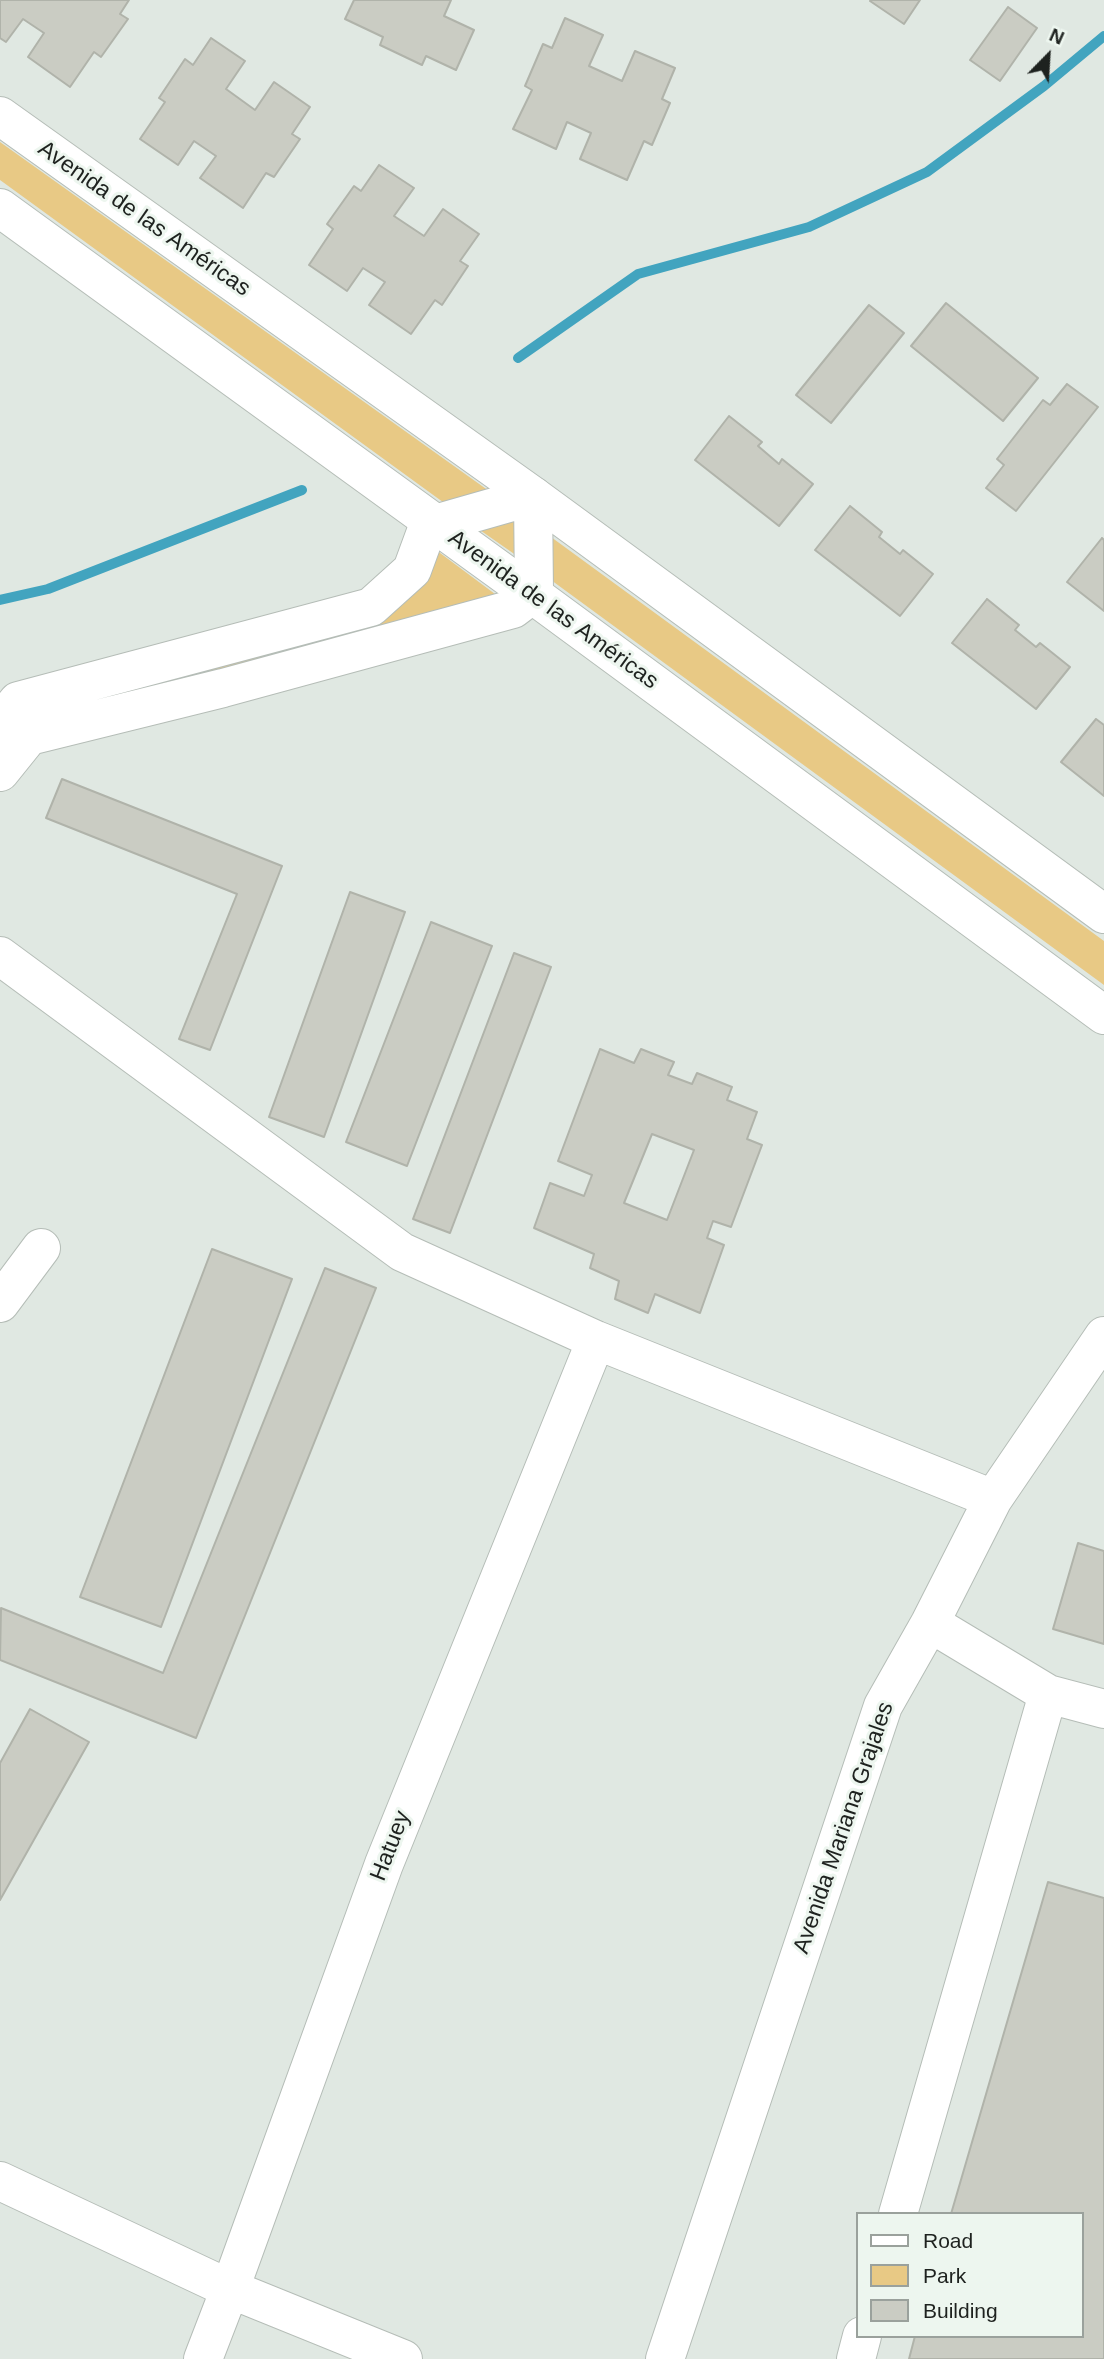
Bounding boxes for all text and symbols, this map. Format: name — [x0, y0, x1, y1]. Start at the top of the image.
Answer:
north arrow — [1013, 21, 1083, 91]
text: N — [1046, 24, 1067, 49]
street label: Avenida de las Américas — [33, 135, 255, 303]
street label: Avenida de las Américas — [443, 525, 663, 695]
street label: Avenida Mariana Grajales — [788, 1699, 900, 1957]
street label: Hatuey — [365, 1807, 417, 1885]
legend — [856, 2212, 1083, 2338]
text: Road — [923, 2229, 973, 2252]
text: Park — [923, 2264, 966, 2287]
text: Building — [923, 2299, 998, 2322]

